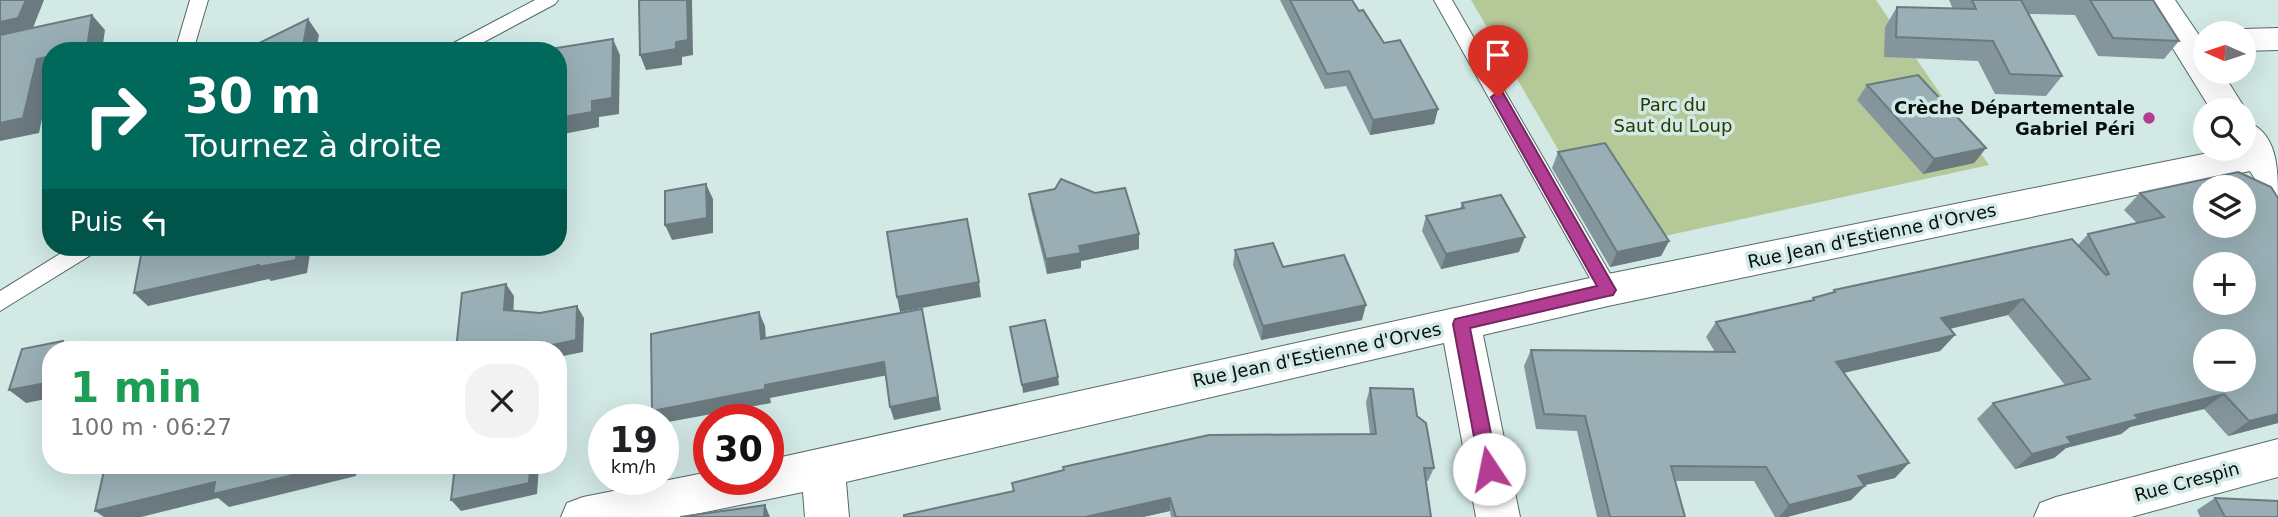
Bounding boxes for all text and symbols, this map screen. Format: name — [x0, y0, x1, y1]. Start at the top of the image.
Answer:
north arrow — [2193, 21, 2256, 84]
map controls — [2193, 21, 2256, 392]
pin — [1468, 25, 1528, 97]
icon: arrive — [1479, 36, 1517, 74]
text: 30 m — [185, 68, 321, 125]
icon: right — [70, 70, 161, 161]
park label: Parc du Saut du Loup — [1614, 94, 1732, 136]
place label: Crèche Départementale Gabriel Péri — [1894, 97, 2135, 139]
button: search — [2193, 98, 2256, 161]
marker: Crèche Départementale Gabriel Péri — [2141, 110, 2157, 126]
text: Tournez à droite — [185, 127, 442, 165]
button: layers — [2193, 175, 2256, 238]
street label: Rue Jean d'Estienne d'Orves — [1746, 199, 1998, 272]
icon: left — [136, 203, 174, 241]
text: Puis — [70, 207, 122, 237]
button: + — [2193, 252, 2256, 315]
street label: Rue Jean d'Estienne d'Orves — [1191, 318, 1443, 391]
button: − — [2193, 329, 2256, 392]
text: 1 min — [70, 363, 202, 412]
button: close — [465, 364, 539, 438]
speed limit sign: 30 — [693, 404, 784, 495]
text: 100 m · 06:27 — [70, 414, 232, 440]
text: 19 — [609, 420, 658, 460]
position arrow — [1452, 432, 1526, 506]
text: km/h — [611, 456, 656, 477]
street label: Rue Crespin — [2132, 457, 2242, 506]

